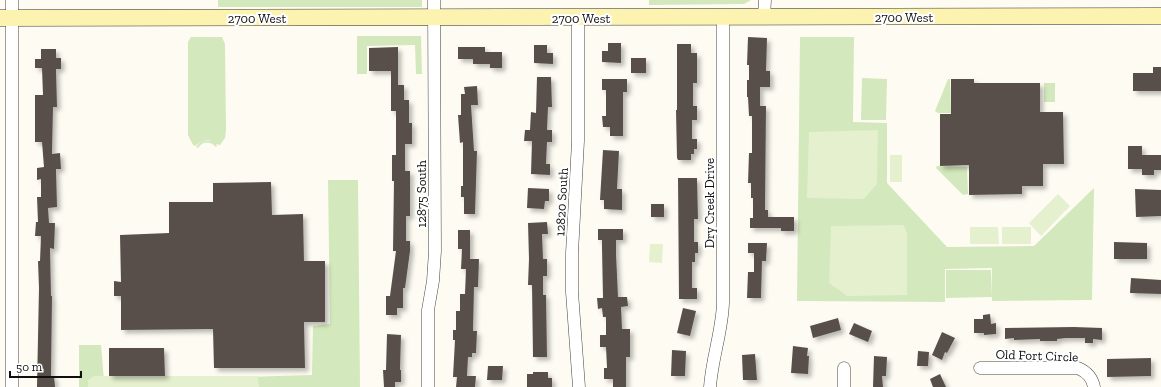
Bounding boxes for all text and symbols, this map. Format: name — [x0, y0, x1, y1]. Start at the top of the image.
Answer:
street label: 2700 West — [875, 10, 933, 25]
street label: 2700 West — [228, 11, 286, 26]
street label: 2700 West — [552, 11, 610, 26]
street label: Dry Creek Drive — [702, 158, 717, 248]
street label: 12875 South — [414, 160, 429, 228]
street label: 12820 South — [552, 167, 571, 237]
street label: Old Fort Circle — [995, 347, 1079, 364]
scale bar — [10, 353, 81, 379]
text: 50 m — [16, 360, 43, 374]

